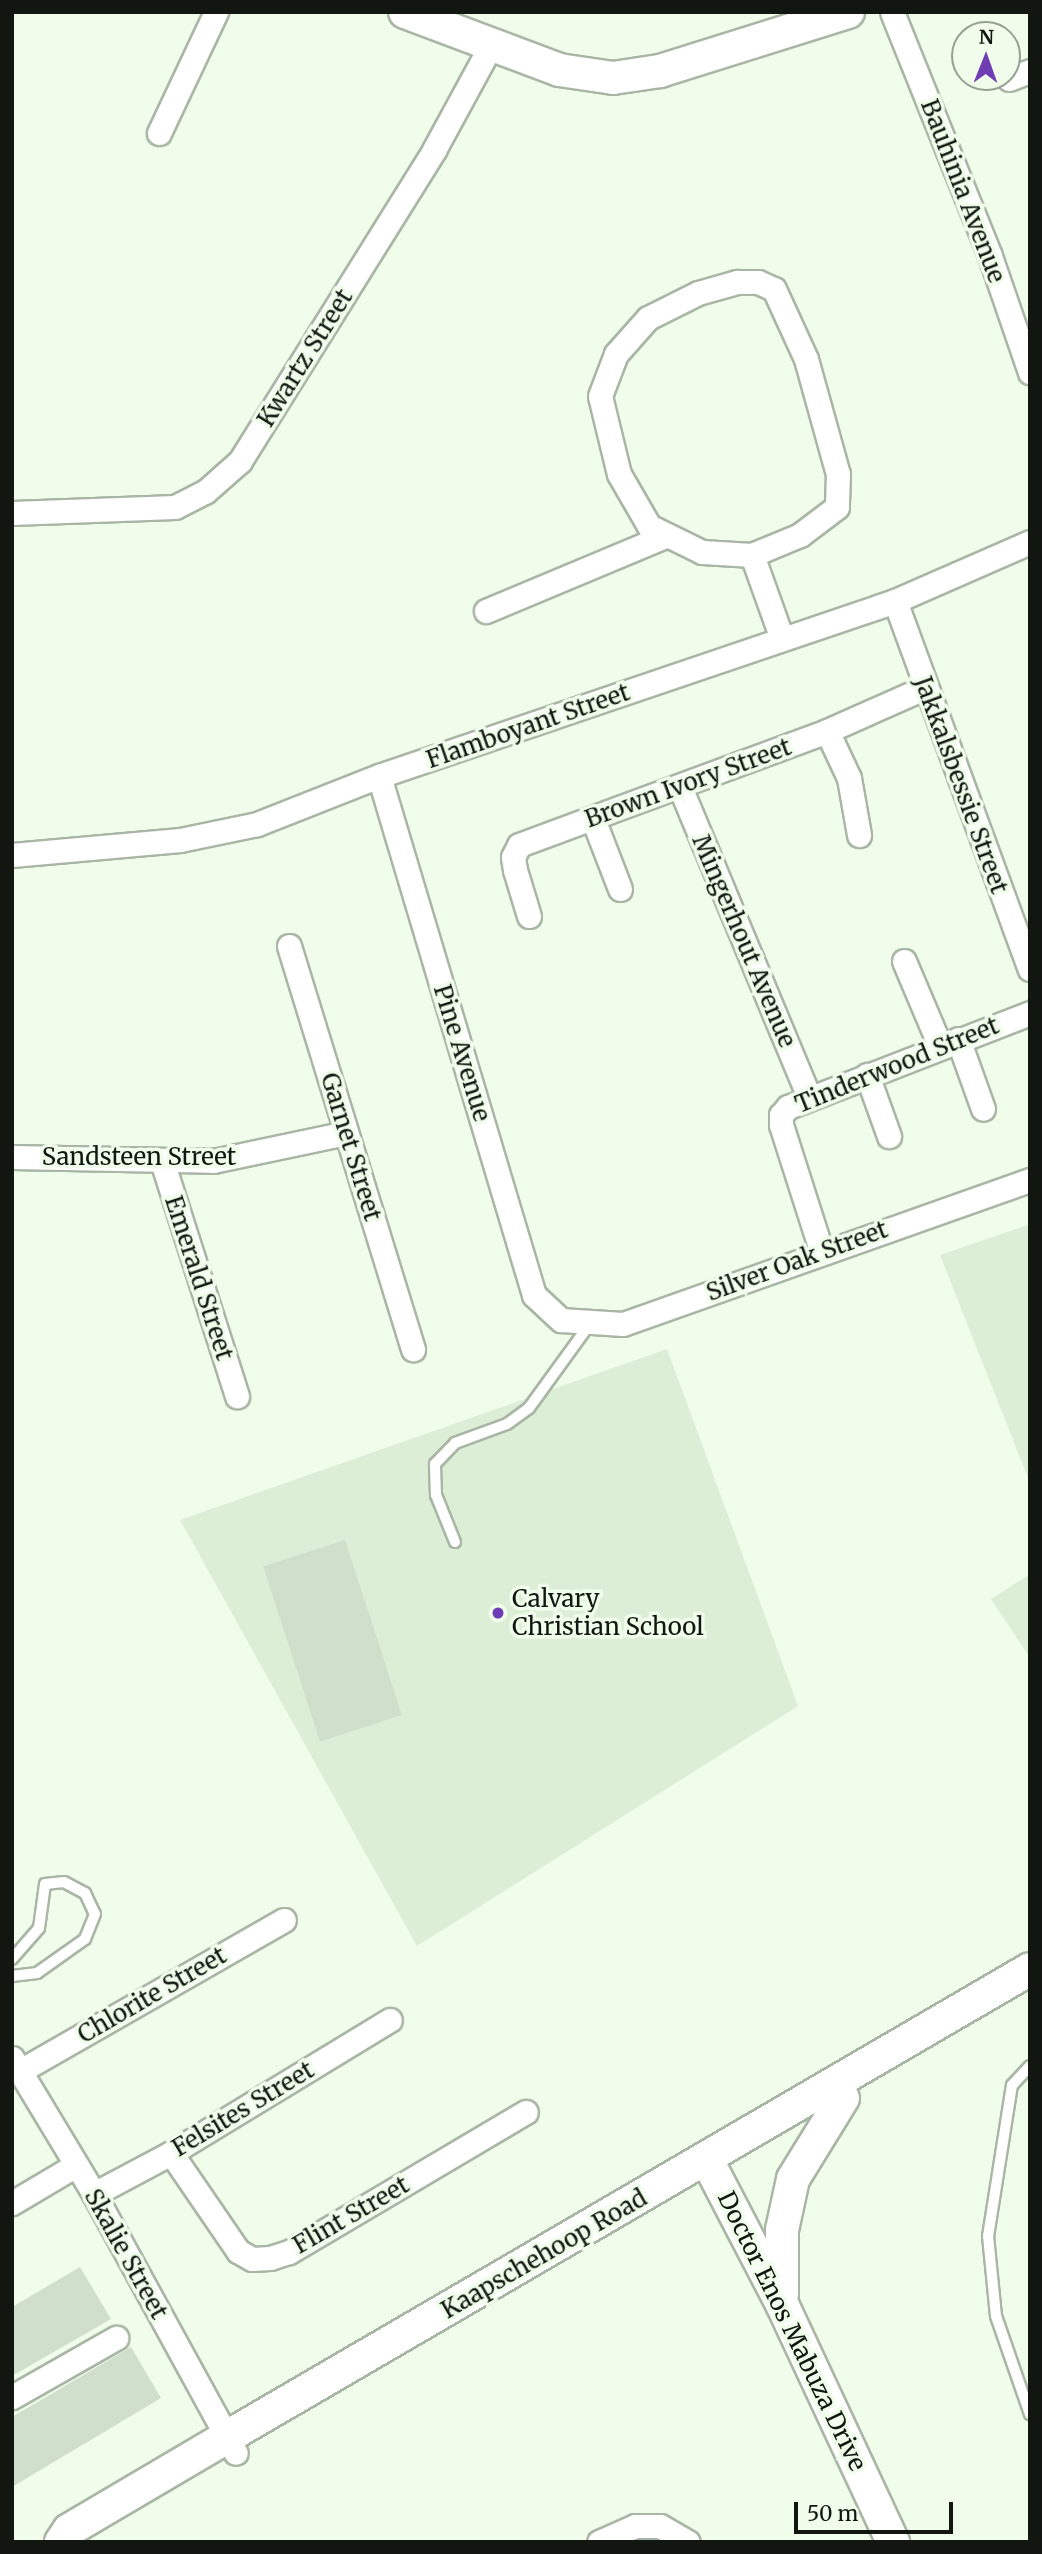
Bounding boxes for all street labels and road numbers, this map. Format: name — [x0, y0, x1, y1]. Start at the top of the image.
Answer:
street label: Bauhinia Avenue — [915, 95, 1011, 287]
street label: Kwartz Street — [251, 284, 359, 432]
street label: Jakkalsbessie Street — [908, 672, 1014, 898]
street label: Flamboyant Street — [423, 678, 633, 774]
street label: Brown Ivory Street — [581, 732, 795, 834]
street label: Mingerhout Avenue — [686, 830, 802, 1052]
street label: Pine Avenue — [428, 981, 496, 1125]
street label: Tinderwood Street — [791, 1011, 1003, 1119]
street label: Garnet Street — [315, 1070, 387, 1224]
street label: Sandsteen Street — [42, 1143, 236, 1171]
street label: Emerald Street — [159, 1192, 239, 1364]
street label: Silver Oak Street — [702, 1215, 892, 1307]
street label: Chlorite Street — [73, 1941, 231, 2049]
street label: Felsites Street — [167, 2055, 319, 2163]
street label: Flint Street — [288, 2170, 414, 2260]
street label: Kaapschehoop Road — [436, 2183, 652, 2325]
street label: Skalie Street — [78, 2184, 174, 2324]
street label: Doctor Enos Mabuza Drive — [712, 2187, 872, 2475]

